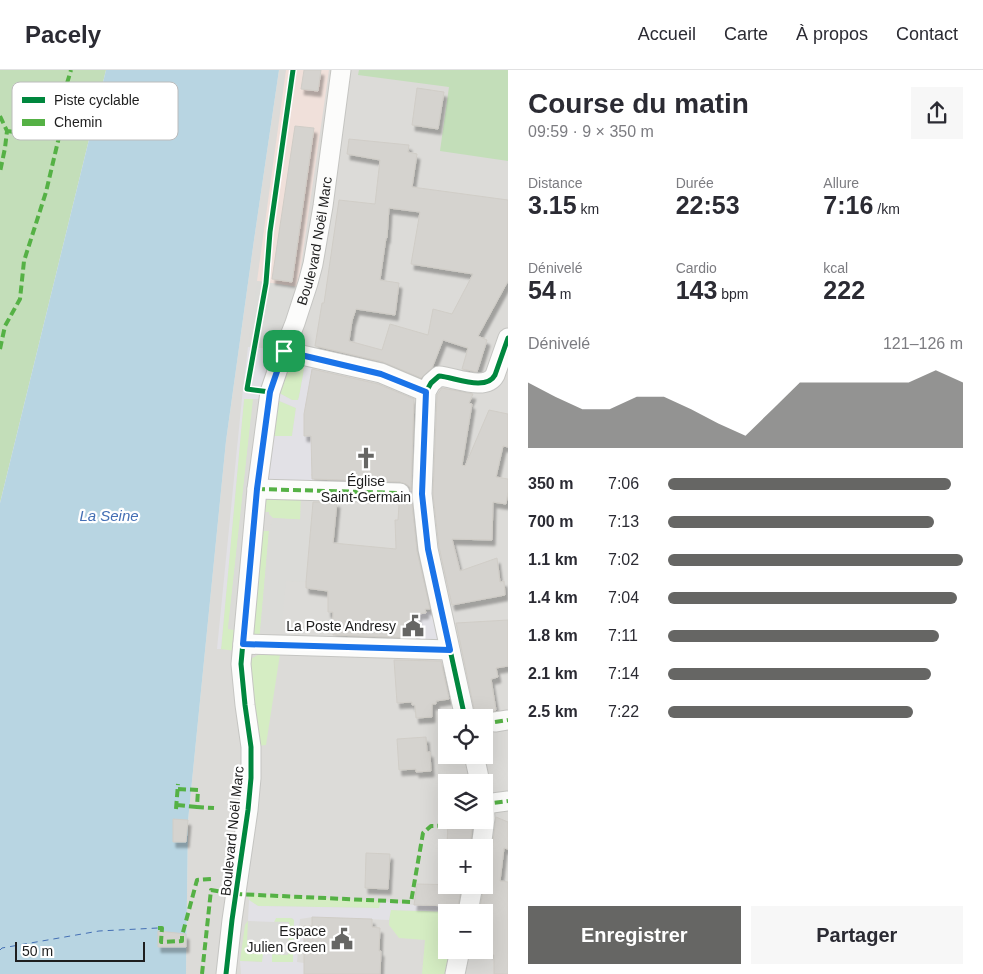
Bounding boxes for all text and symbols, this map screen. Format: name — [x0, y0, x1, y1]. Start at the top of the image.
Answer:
text: Pacely — [25, 21, 101, 48]
text: Accueil — [638, 24, 696, 44]
text: Carte — [724, 24, 768, 44]
text: À propos — [796, 24, 868, 44]
text: Contact — [896, 24, 958, 44]
legend — [12, 82, 178, 140]
button: share — [911, 87, 963, 139]
text: Course du matin — [528, 88, 749, 119]
text: Piste cyclable — [54, 92, 140, 108]
text: Chemin — [54, 114, 102, 130]
text: 09:59 · 9 × 350 m — [528, 123, 654, 140]
text: Distance — [528, 175, 582, 191]
text: Durée — [676, 175, 714, 191]
text: Allure — [823, 175, 859, 191]
street label: Boulevard Noël Marc — [293, 176, 335, 307]
text: 3.15 — [528, 191, 577, 219]
text: 22:53 — [676, 191, 740, 219]
text: 7:16 — [823, 191, 873, 219]
text: km — [577, 201, 599, 217]
text: /km — [873, 201, 900, 217]
text: Dénivelé — [528, 260, 582, 276]
text: Cardio — [676, 260, 717, 276]
text: kcal — [823, 260, 848, 276]
text: 54 — [528, 276, 556, 304]
text: 143 — [676, 276, 717, 304]
text: 222 — [823, 276, 865, 304]
text: m — [556, 286, 571, 302]
text: bpm — [717, 286, 749, 302]
pin — [263, 330, 305, 372]
text: Dénivelé — [528, 335, 590, 352]
text: 121–126 m — [883, 335, 963, 352]
icon: arrive — [270, 337, 298, 365]
church icon: Église Saint-Germain — [353, 445, 379, 471]
place label: Église Saint-Germain — [321, 473, 411, 505]
text: 350 m — [528, 475, 573, 492]
text: 7:06 — [608, 475, 639, 492]
water label: La Seine — [79, 507, 139, 524]
text: 700 m — [528, 513, 573, 530]
text: 7:13 — [608, 513, 639, 530]
text: 1.1 km — [528, 551, 578, 568]
text: 7:02 — [608, 551, 639, 568]
text: 1.4 km — [528, 589, 578, 606]
text: 7:04 — [608, 589, 639, 606]
public building icon: La Poste Andresy — [400, 613, 426, 639]
place label: La Poste Andresy — [286, 618, 396, 634]
text: 1.8 km — [528, 627, 578, 644]
text: 7:11 — [608, 627, 638, 644]
text: 2.1 km — [528, 665, 578, 682]
text: 7:14 — [608, 665, 639, 682]
text: 2.5 km — [528, 703, 578, 720]
text: 7:22 — [608, 703, 639, 720]
map controls — [438, 709, 493, 959]
button: locate — [438, 709, 493, 764]
street label: Boulevard Noël Marc — [217, 765, 247, 897]
button: layers — [438, 774, 493, 829]
button: + — [438, 839, 493, 894]
button: − — [438, 904, 493, 959]
button: Enregistrer — [528, 906, 741, 964]
button: Partager — [751, 906, 963, 964]
place label: Espace Julien Green — [247, 923, 326, 955]
public building icon: Espace Julien Green — [329, 926, 355, 952]
scale bar — [15, 939, 145, 962]
text: 50 m — [22, 943, 53, 959]

